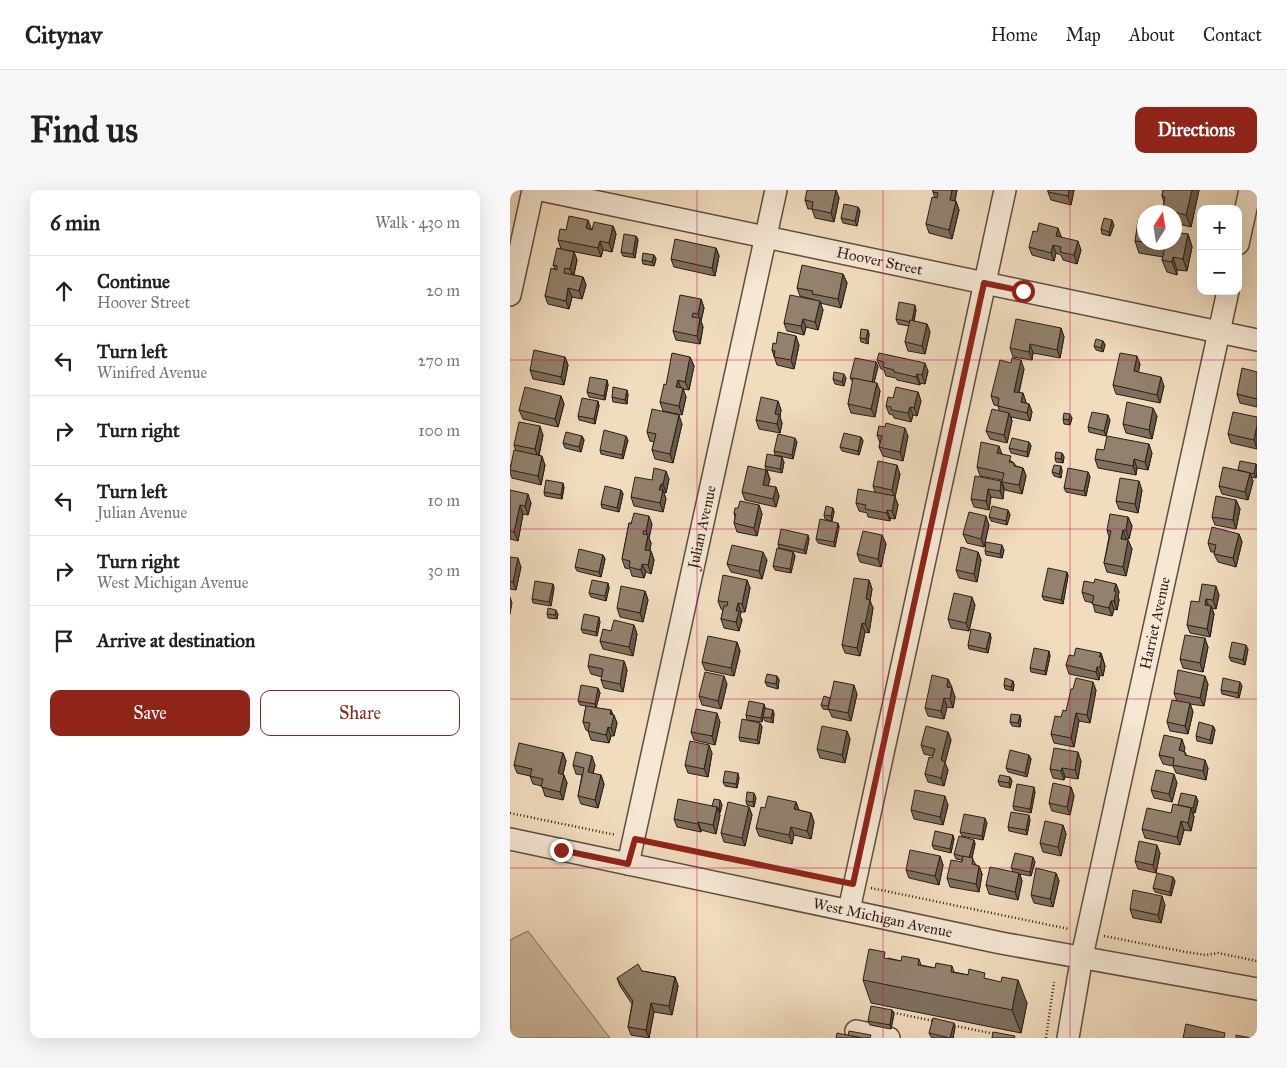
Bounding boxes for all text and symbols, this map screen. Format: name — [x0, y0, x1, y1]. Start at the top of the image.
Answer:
text: Citynav — [25, 20, 102, 50]
text: Home — [991, 24, 1038, 46]
text: Map — [1066, 24, 1101, 46]
text: About — [1129, 24, 1175, 46]
text: Contact — [1203, 24, 1262, 46]
button: Directions — [1135, 107, 1257, 153]
text: Find us — [30, 109, 138, 152]
north arrow — [1137, 205, 1182, 250]
map controls — [1197, 205, 1242, 295]
button: + — [1197, 205, 1242, 250]
text: 6 min — [50, 210, 100, 236]
text: Walk · 430 m — [375, 213, 460, 232]
street label: Hoover Street — [835, 243, 925, 279]
button: − — [1197, 250, 1242, 295]
text: Continue — [97, 270, 170, 293]
icon: ahead — [50, 277, 78, 305]
route start — [1012, 280, 1035, 303]
text: 20 m — [426, 281, 460, 300]
text: Hoover Street — [97, 293, 190, 312]
text: Turn left — [97, 340, 167, 363]
icon: left — [50, 347, 78, 375]
text: 270 m — [418, 351, 460, 370]
text: Winifred Avenue — [97, 363, 207, 382]
icon: right — [50, 417, 78, 445]
text: Turn right — [97, 419, 180, 442]
text: 100 m — [418, 421, 460, 440]
text: Turn left — [97, 480, 167, 503]
street label: Julian Avenue — [684, 484, 720, 572]
icon: left — [50, 487, 78, 515]
text: 10 m — [428, 491, 460, 510]
text: Julian Avenue — [97, 503, 187, 522]
text: Turn right — [97, 550, 180, 573]
icon: right — [50, 557, 78, 585]
text: 30 m — [427, 561, 460, 580]
text: West Michigan Avenue — [97, 573, 248, 592]
street label: Harriet Avenue — [1136, 575, 1174, 671]
icon: arrive — [50, 627, 78, 655]
text: Arrive at destination — [97, 629, 255, 652]
button: Save — [50, 690, 250, 736]
button: Share — [260, 690, 460, 736]
route end — [550, 839, 573, 862]
street label: West Michigan Avenue — [811, 894, 954, 941]

